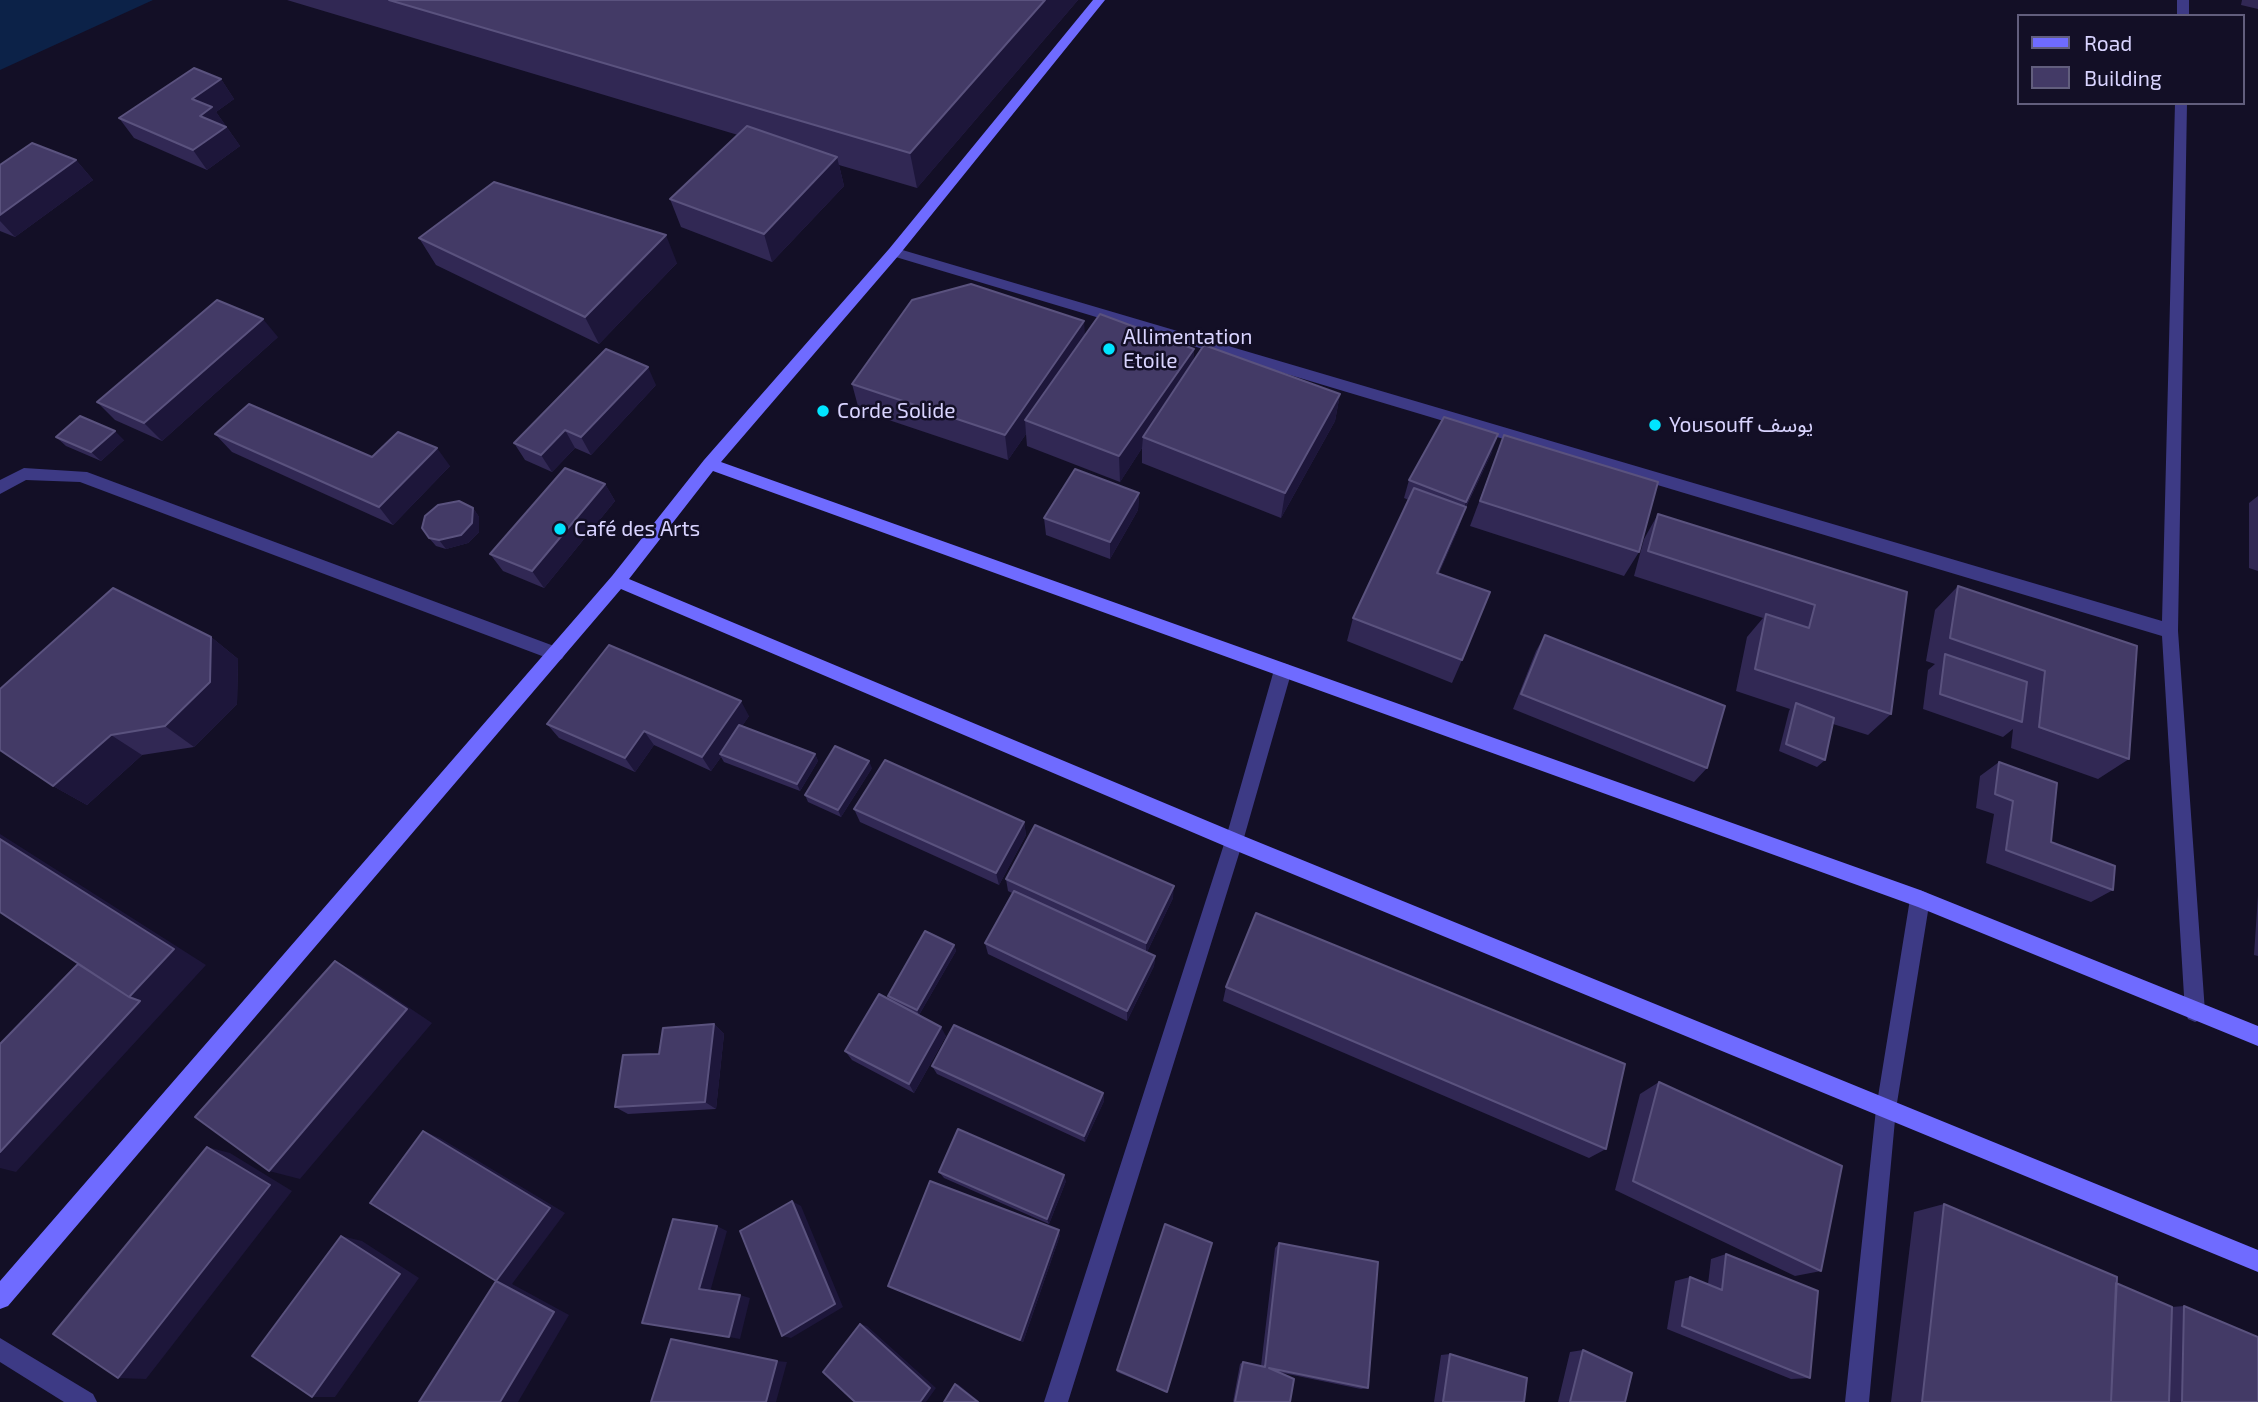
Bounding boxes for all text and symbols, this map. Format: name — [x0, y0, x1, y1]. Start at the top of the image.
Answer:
legend — [2016, 14, 2244, 105]
text: Road — [2084, 30, 2132, 55]
text: Building — [2084, 65, 2162, 90]
place label: Allimentation Etoile — [1123, 324, 1252, 374]
marker: Allimentation Etoile — [1101, 341, 1117, 357]
place label: Corde Solide — [837, 398, 956, 424]
marker: Corde Solide — [815, 403, 831, 419]
place label: Yousouff يوسف — [1669, 412, 1813, 438]
marker: Yousouff يوسف — [1647, 417, 1663, 433]
place label: Café des Arts — [574, 516, 700, 542]
marker: Café des Arts — [552, 521, 568, 537]

